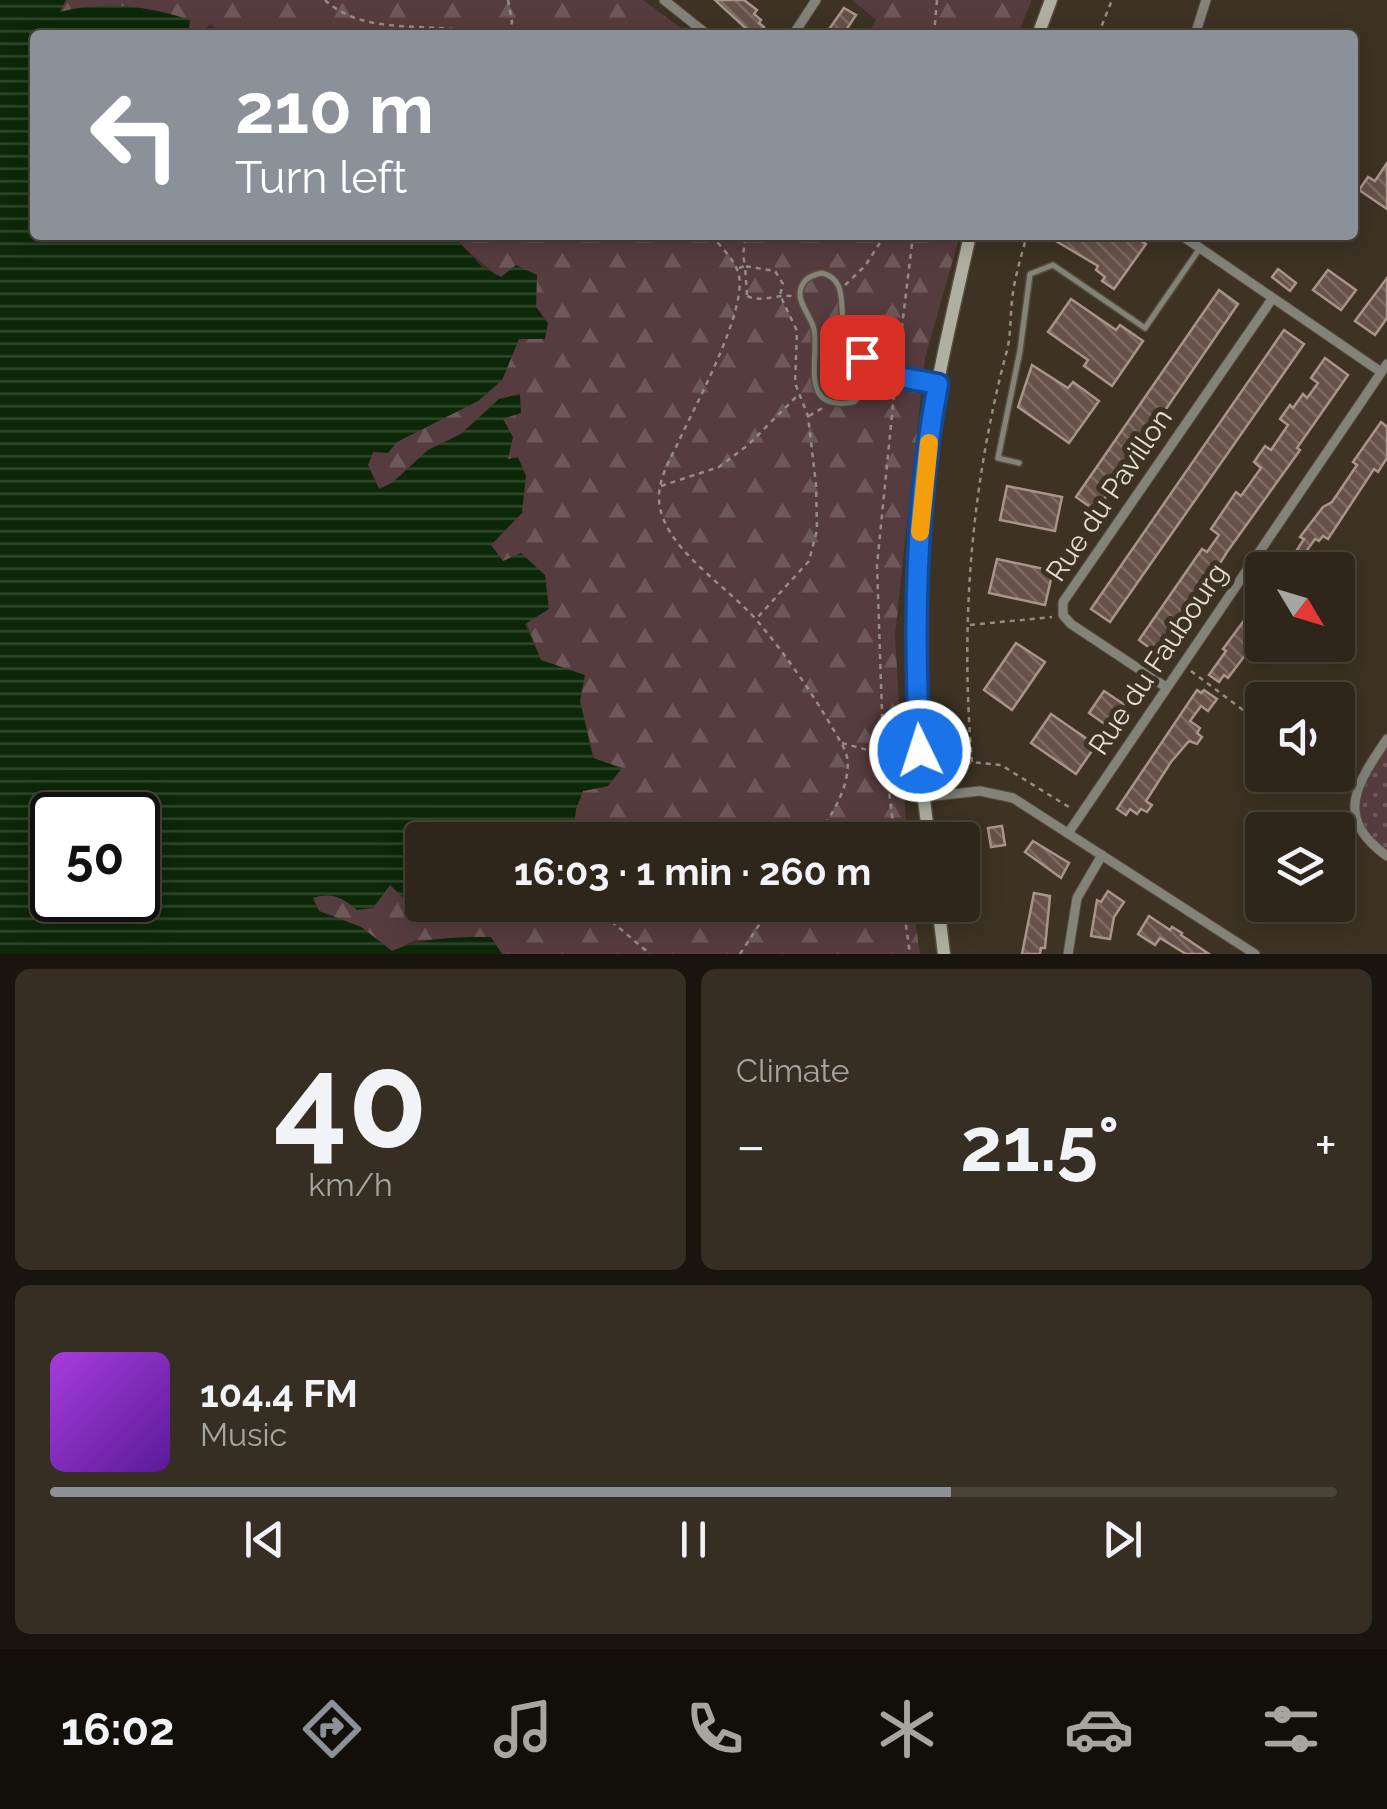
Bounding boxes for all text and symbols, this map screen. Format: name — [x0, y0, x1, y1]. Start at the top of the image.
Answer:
text: 210 m — [235, 67, 434, 149]
icon: left — [70, 70, 200, 200]
text: Turn left — [235, 151, 407, 204]
pin — [820, 315, 905, 400]
icon: arrive — [835, 330, 890, 385]
street label: Rue du Pavillon — [1039, 403, 1179, 587]
north arrow — [1245, 552, 1355, 662]
map controls — [1245, 552, 1355, 922]
street label: Rue du Faubourg — [1082, 557, 1234, 761]
button: sound — [1245, 682, 1355, 792]
position arrow — [868, 699, 972, 803]
speed limit sign: 50 — [30, 792, 160, 922]
button: layers — [1245, 812, 1355, 922]
text: 16:03 · 1 min · 260 m — [514, 849, 871, 894]
text: 40 — [273, 1025, 428, 1177]
text: Climate — [736, 1052, 850, 1089]
text: 21.5° — [960, 1100, 1119, 1189]
text: − — [736, 1113, 766, 1178]
text: + — [1314, 1113, 1337, 1178]
text: km/h — [308, 1166, 393, 1203]
text: 104.4 FM — [200, 1371, 358, 1416]
text: Music — [200, 1416, 287, 1453]
icon: previous — [237, 1512, 292, 1567]
icon: pause — [666, 1512, 721, 1567]
icon: next — [1095, 1512, 1150, 1567]
icon: directions — [297, 1694, 367, 1764]
icon: music — [488, 1694, 558, 1764]
icon: phone — [680, 1694, 750, 1764]
icon: climate — [872, 1694, 942, 1764]
icon: car — [1064, 1694, 1134, 1764]
icon: filters — [1256, 1694, 1326, 1764]
text: 16:02 — [61, 1703, 175, 1756]

